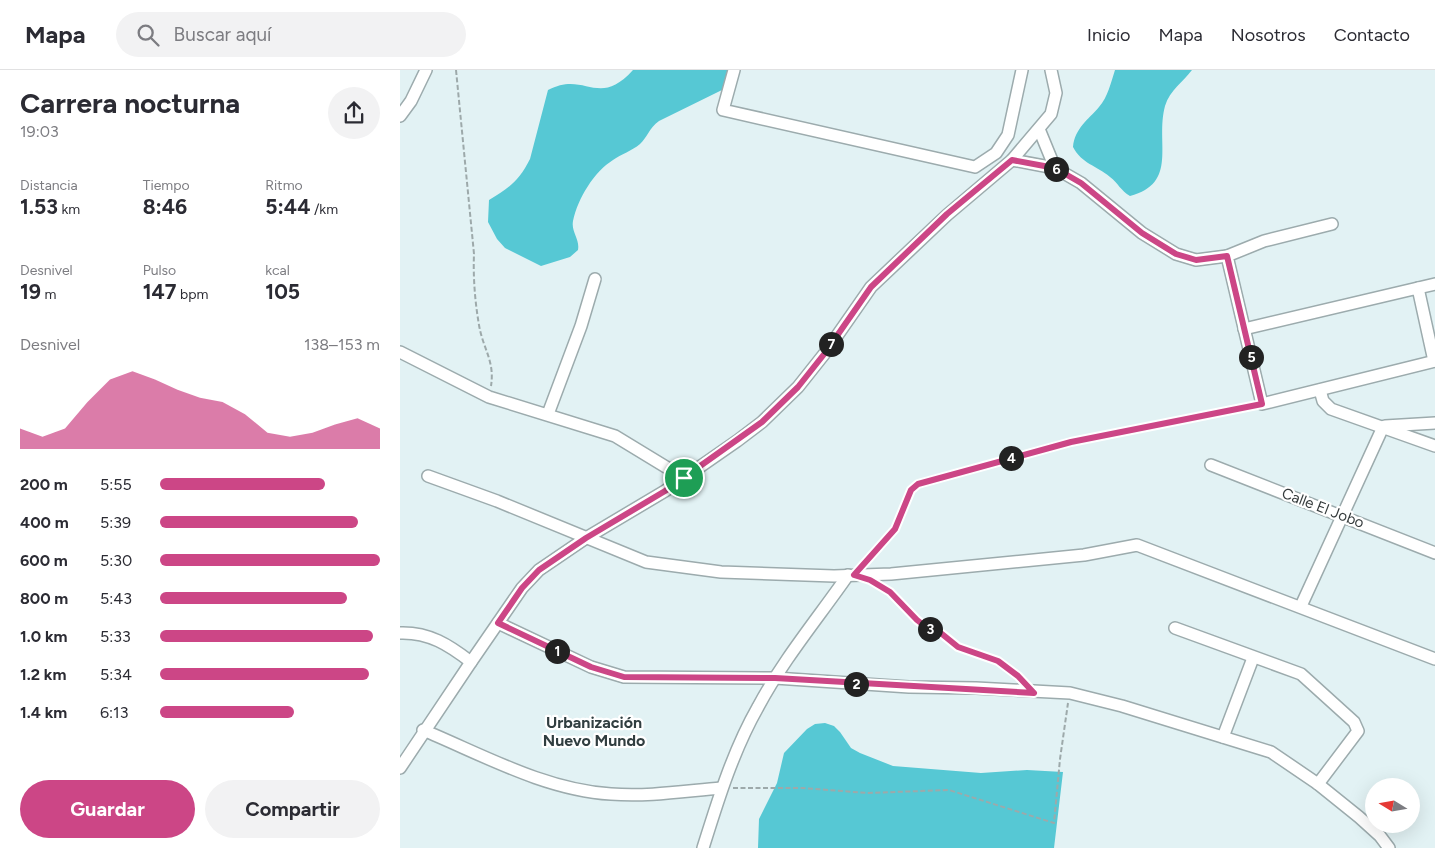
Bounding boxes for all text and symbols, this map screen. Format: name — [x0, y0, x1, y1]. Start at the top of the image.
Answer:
search box — [116, 12, 466, 57]
text: Mapa — [25, 20, 86, 49]
icon: search — [134, 21, 162, 49]
text: Buscar aquí — [174, 23, 271, 46]
text: Inicio — [1087, 24, 1131, 46]
text: Mapa — [1159, 24, 1203, 46]
text: Nosotros — [1231, 24, 1306, 46]
text: Contacto — [1334, 24, 1410, 46]
text: Carrera nocturna — [20, 86, 240, 120]
button: share — [328, 87, 380, 139]
text: 19:03 — [20, 122, 59, 141]
pin: 6 — [1044, 156, 1068, 182]
text: 6 — [1052, 161, 1061, 178]
text: Distancia — [20, 177, 78, 194]
text: Tiempo — [143, 177, 190, 194]
text: Ritmo — [265, 177, 303, 194]
text: 1.53 — [20, 194, 58, 219]
text: 8:46 — [143, 194, 187, 219]
text: 5:44 — [265, 194, 310, 219]
text: km — [58, 201, 80, 218]
text: /km — [310, 201, 338, 218]
text: Desnivel — [20, 262, 73, 279]
text: Pulso — [143, 262, 176, 279]
text: kcal — [265, 262, 290, 279]
text: 19 — [20, 279, 41, 304]
text: 147 — [143, 279, 177, 304]
text: 105 — [265, 279, 300, 304]
text: m — [41, 286, 56, 303]
text: bpm — [177, 286, 208, 303]
pin: 7 — [818, 332, 844, 356]
text: Desnivel — [20, 335, 80, 354]
text: 138–153 m — [304, 335, 380, 354]
text: 7 — [828, 336, 835, 353]
pin: 5 — [1238, 344, 1264, 370]
text: 5 — [1247, 349, 1256, 366]
pin: 4 — [998, 446, 1024, 470]
text: 4 — [1007, 450, 1016, 467]
pin — [663, 457, 705, 499]
icon: arrive — [670, 464, 698, 492]
text: 200 m — [20, 475, 68, 494]
text: 5:55 — [100, 475, 132, 494]
street label: Calle El Jobo — [1279, 484, 1367, 532]
text: 400 m — [20, 513, 69, 532]
text: 5:39 — [100, 513, 131, 532]
text: 600 m — [20, 551, 68, 570]
text: 5:30 — [100, 551, 132, 570]
text: 800 m — [20, 589, 68, 608]
text: 5:43 — [100, 589, 132, 608]
pin: 3 — [918, 616, 942, 642]
text: 3 — [927, 621, 934, 638]
text: 1.0 km — [20, 627, 67, 646]
text: 5:33 — [100, 627, 131, 646]
pin: 1 — [544, 638, 570, 664]
text: 1 — [555, 643, 560, 660]
text: 1.2 km — [20, 665, 66, 684]
text: 5:34 — [100, 665, 132, 684]
pin: 2 — [844, 672, 868, 696]
text: 2 — [852, 676, 861, 693]
text: 1.4 km — [20, 703, 67, 722]
text: 6:13 — [100, 703, 128, 722]
district label: Urbanización Nuevo Mundo — [543, 713, 645, 750]
north arrow — [1365, 778, 1420, 832]
map controls — [1365, 778, 1420, 833]
button: Guardar — [20, 780, 195, 838]
button: Compartir — [205, 780, 380, 838]

